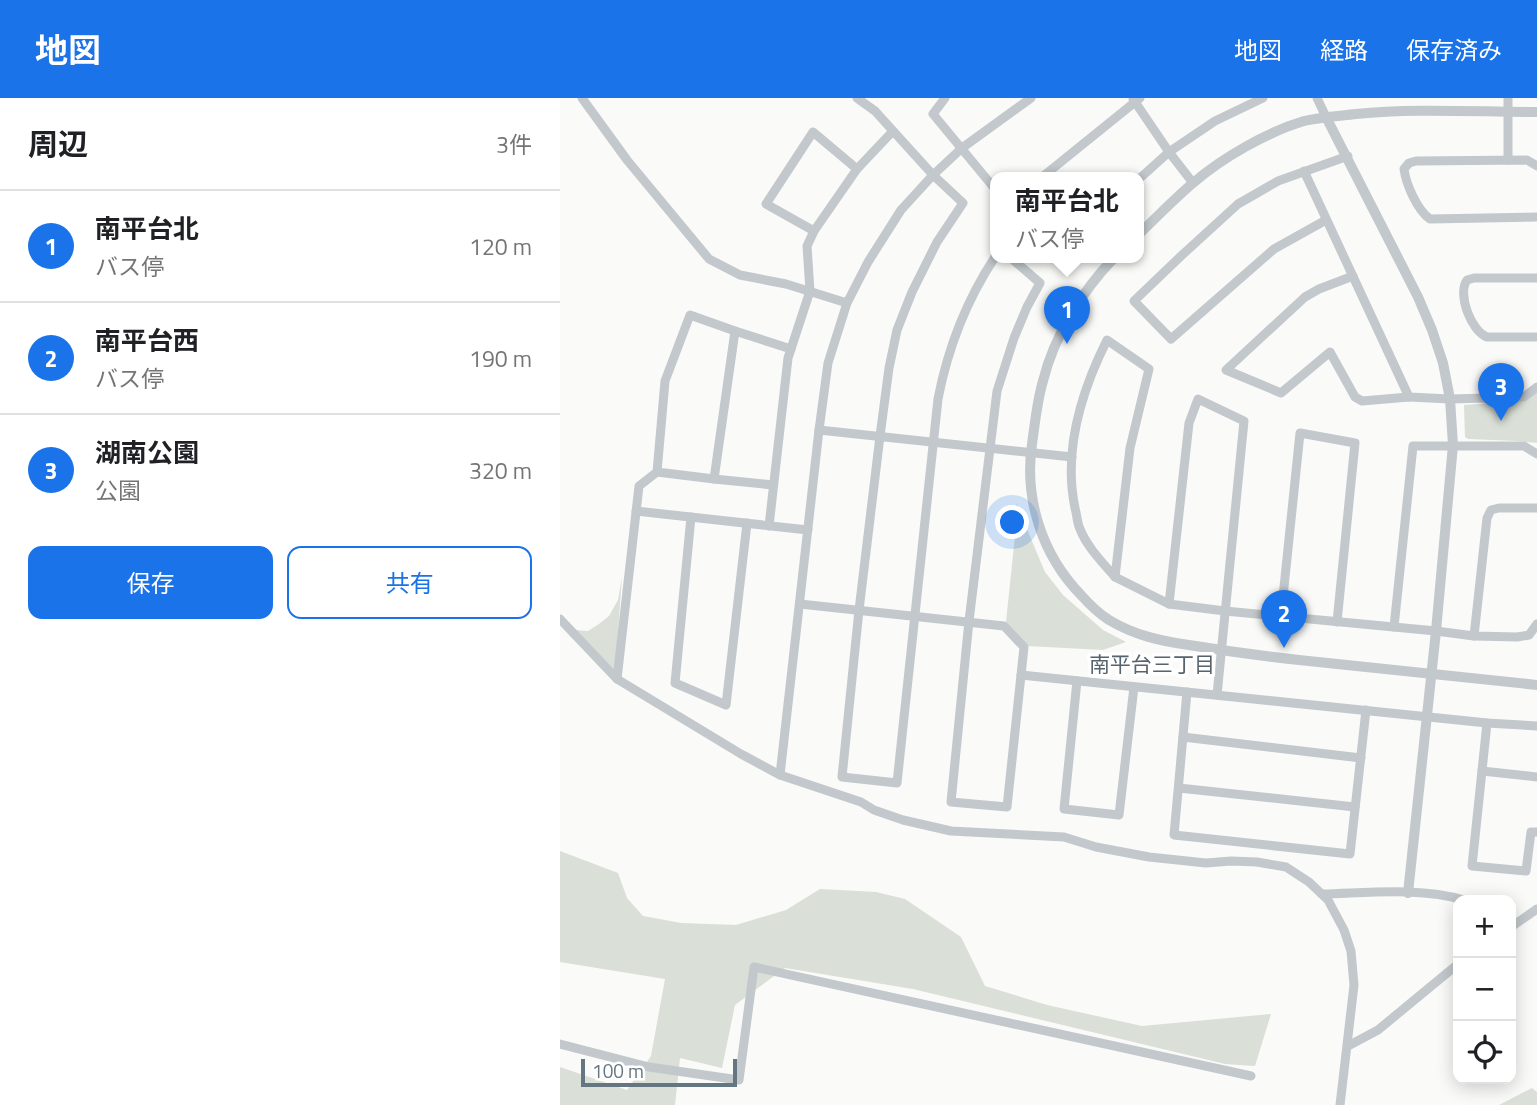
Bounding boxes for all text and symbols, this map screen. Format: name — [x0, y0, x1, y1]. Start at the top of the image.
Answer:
text: 地図 — [35, 25, 101, 75]
text: 地図 — [1234, 32, 1282, 68]
text: 経路 — [1320, 32, 1368, 68]
text: 保存済み — [1406, 32, 1502, 68]
text: 周辺 — [28, 121, 88, 167]
text: 3件 — [496, 127, 532, 162]
popup — [990, 172, 1144, 263]
text: 南平台北 — [1015, 181, 1119, 220]
text: 南平台北 — [95, 209, 199, 248]
text: バス停 — [1015, 221, 1084, 256]
text: 1 — [45, 229, 57, 264]
text: 120 m — [469, 229, 532, 264]
text: バス停 — [95, 249, 164, 284]
pin: 1 — [1044, 286, 1090, 344]
text: 南平台西 — [95, 321, 199, 360]
text: 2 — [45, 341, 57, 376]
text: 190 m — [469, 341, 532, 376]
text: バス停 — [95, 361, 164, 396]
pin: 3 — [1478, 363, 1524, 421]
text: 湖南公園 — [95, 433, 199, 472]
text: 3 — [45, 453, 57, 488]
text: 320 m — [469, 453, 532, 488]
text: 公園 — [95, 473, 141, 508]
your location — [995, 505, 1029, 539]
button: 保存 — [28, 546, 273, 619]
button: 共有 — [287, 546, 532, 619]
pin: 2 — [1261, 590, 1307, 648]
district label: 南平台三丁目 — [1089, 648, 1215, 680]
map controls — [1453, 895, 1516, 1084]
button: + — [1453, 895, 1516, 958]
button: − — [1453, 958, 1516, 1021]
button: locate — [1453, 1021, 1516, 1084]
scale bar — [581, 1056, 737, 1088]
text: 100 m — [592, 1056, 644, 1085]

